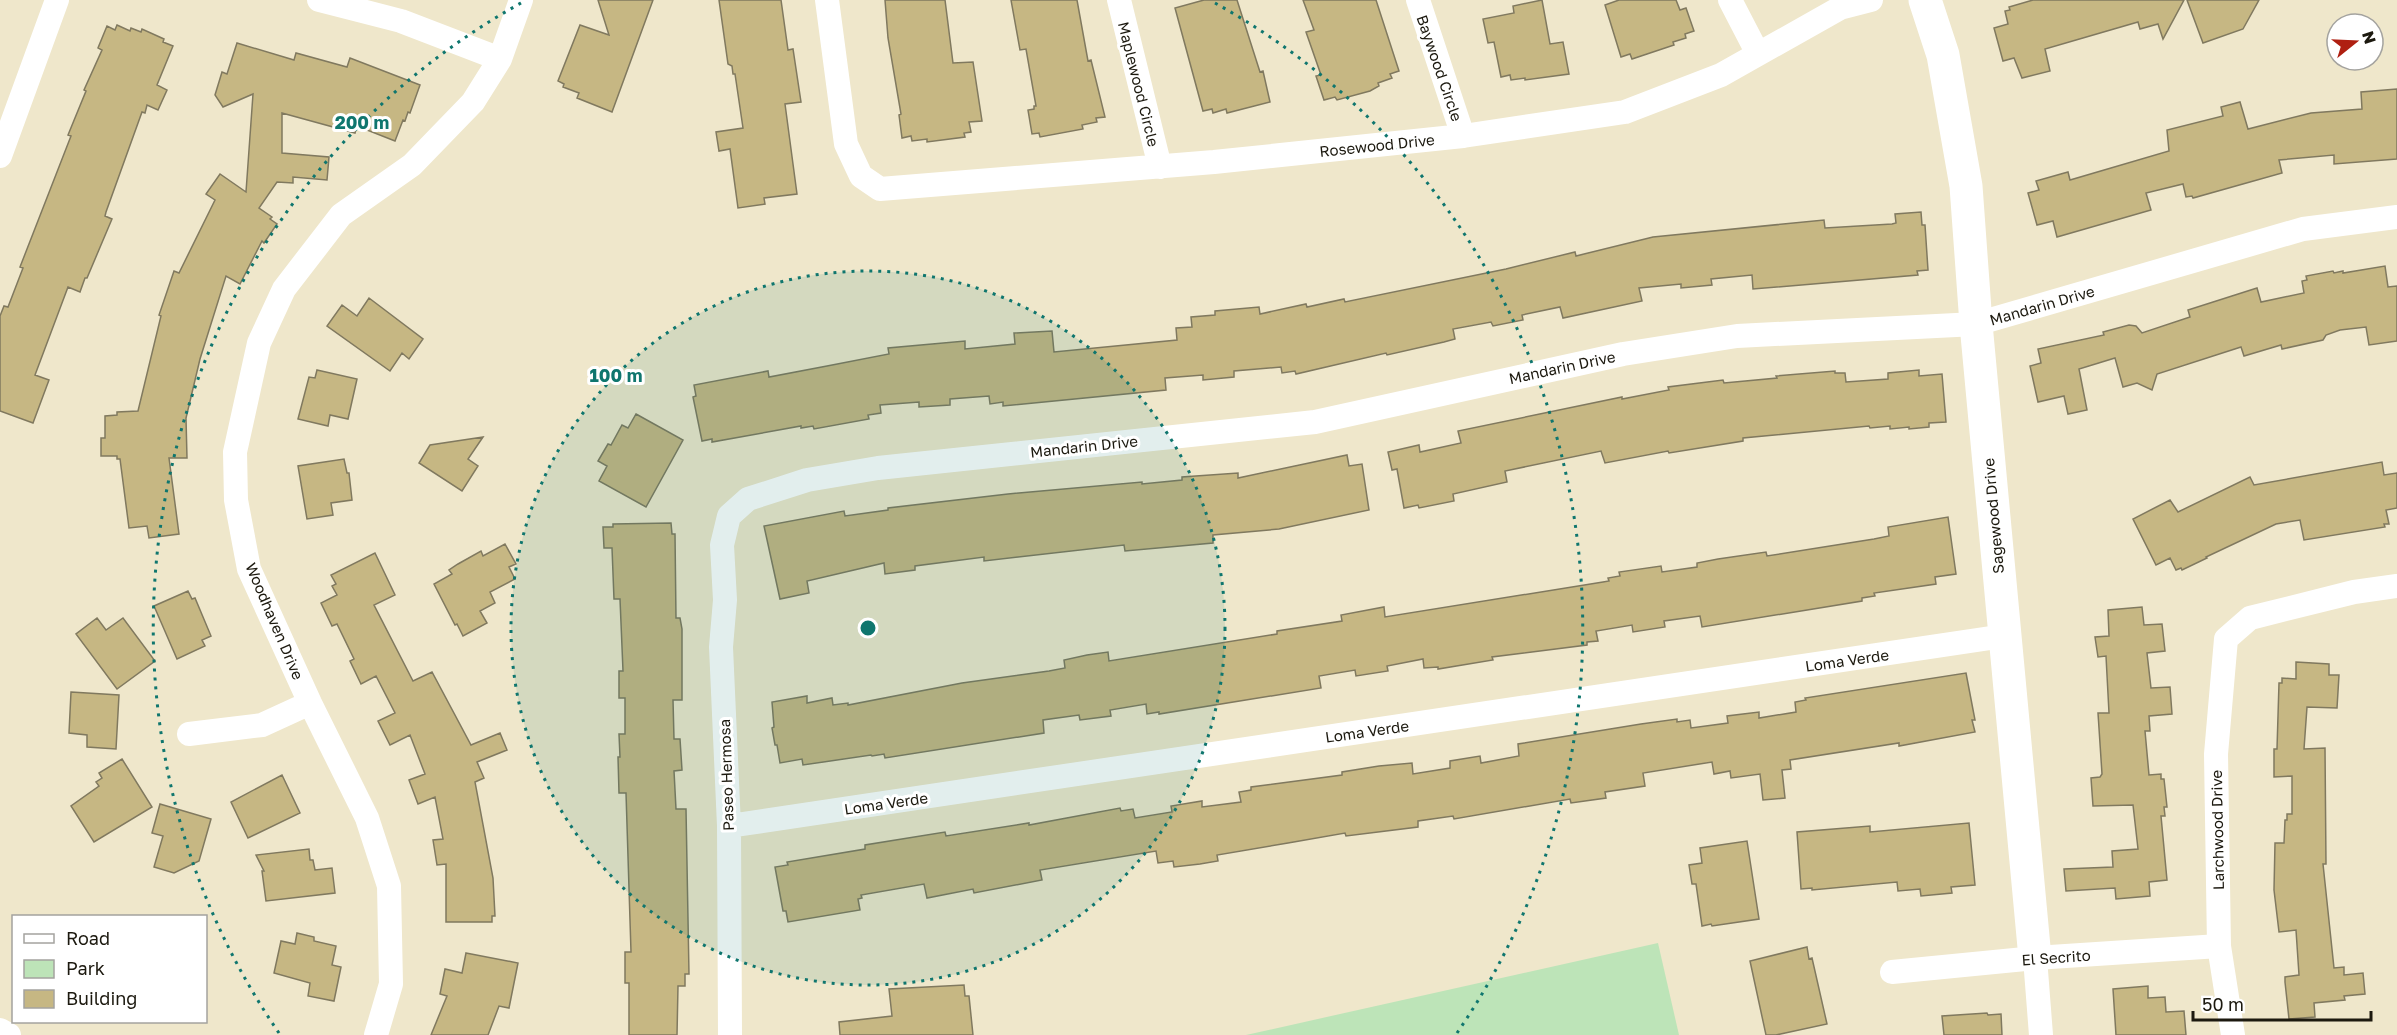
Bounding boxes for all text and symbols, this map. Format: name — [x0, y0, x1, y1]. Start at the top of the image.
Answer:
street label: Baywood Circle — [1413, 12, 1467, 124]
north arrow — [2325, 12, 2385, 72]
street label: Maplewood Circle — [1115, 20, 1163, 149]
text: N — [2358, 28, 2381, 46]
text: 200 m — [335, 111, 389, 133]
street label: Rosewood Drive — [1319, 130, 1436, 160]
street label: Mandarin Drive — [1987, 281, 2097, 329]
street label: Mandarin Drive — [1507, 347, 1617, 387]
text: 100 m — [590, 364, 642, 386]
street label: Mandarin Drive — [1029, 431, 1139, 461]
street label: Sagewood Drive — [1979, 457, 2007, 575]
street label: Woodhaven Drive — [242, 560, 308, 682]
centre of rings — [858, 618, 878, 638]
street label: Loma Verde — [1804, 645, 1890, 675]
street label: Loma Verde — [1324, 716, 1410, 746]
street label: Paseo Hermosa — [715, 719, 737, 831]
street label: Larchwood Drive — [2207, 769, 2227, 890]
street label: Loma Verde — [843, 788, 929, 818]
legend — [12, 915, 207, 1023]
text: Road — [66, 927, 110, 949]
street label: El Secrito — [2021, 946, 2091, 968]
text: Park — [66, 957, 105, 979]
scale bar — [2193, 984, 2372, 1022]
text: Building — [66, 987, 137, 1009]
text: 50 m — [2202, 993, 2244, 1015]

